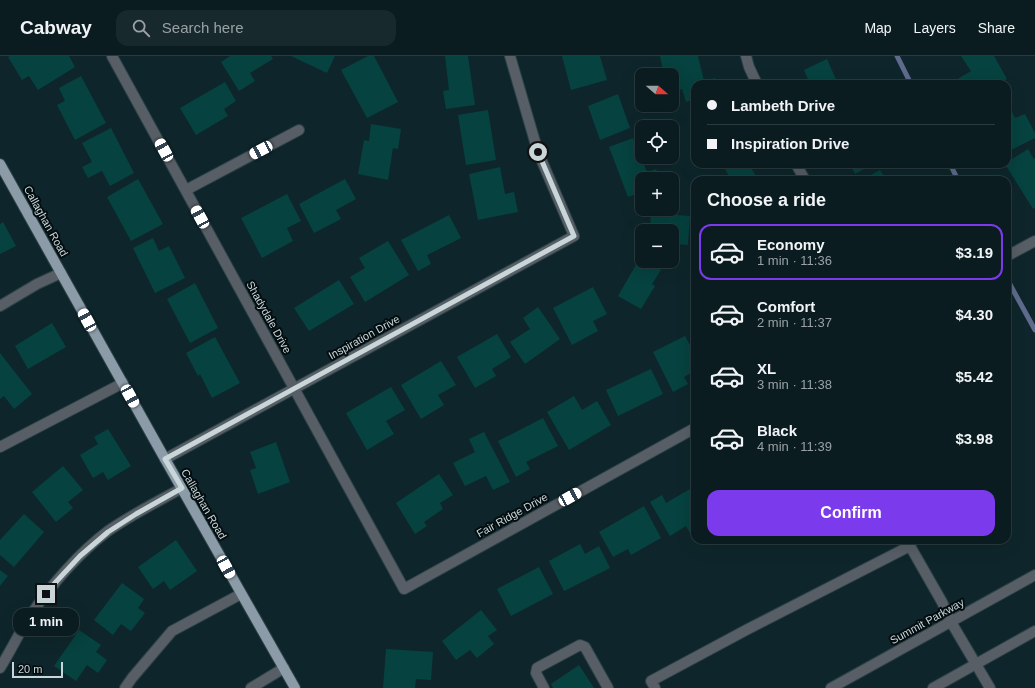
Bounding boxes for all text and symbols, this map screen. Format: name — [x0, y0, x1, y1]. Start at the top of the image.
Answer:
search box — [116, 10, 396, 46]
text: Cabway — [20, 17, 92, 38]
icon: search — [130, 17, 152, 39]
text: Search here — [162, 19, 244, 36]
text: Map — [864, 20, 892, 36]
text: Layers — [914, 20, 956, 36]
text: Share — [978, 20, 1015, 36]
north arrow — [635, 68, 679, 112]
map controls — [635, 68, 679, 268]
text: Lambeth Drive — [731, 97, 835, 114]
button: locate — [635, 120, 679, 164]
text: Inspiration Drive — [731, 135, 849, 152]
car — [153, 137, 175, 163]
car — [248, 139, 274, 161]
route start — [529, 143, 547, 161]
button: + — [635, 172, 679, 216]
street label: Callaghan Road — [22, 184, 70, 258]
text: Choose a ride — [707, 190, 826, 210]
car — [189, 204, 211, 230]
button: − — [635, 224, 679, 268]
icon: car — [709, 234, 745, 270]
text: Economy — [757, 236, 825, 253]
text: $3.19 — [955, 244, 993, 261]
text: 1 min · 11:36 — [757, 253, 832, 268]
street label: Shadydale Drive — [244, 279, 294, 355]
icon: car — [709, 296, 745, 332]
text: Comfort — [757, 298, 815, 315]
text: $4.30 — [955, 306, 993, 323]
car — [76, 307, 98, 333]
street label: Inspiration Drive — [326, 312, 402, 362]
text: 2 min · 11:37 — [757, 315, 832, 330]
icon: car — [709, 358, 745, 394]
text: XL — [757, 360, 776, 377]
text: $5.42 — [955, 368, 993, 385]
text: 3 min · 11:38 — [757, 377, 832, 392]
car — [119, 383, 141, 409]
icon: car — [709, 420, 745, 456]
text: Black — [757, 422, 797, 439]
text: $3.98 — [955, 430, 993, 447]
text: 4 min · 11:39 — [757, 439, 832, 454]
street label: Callaghan Road — [179, 467, 229, 541]
car — [557, 486, 583, 508]
street label: Fair Ridge Drive — [474, 490, 550, 540]
button: Confirm — [707, 490, 995, 536]
car — [215, 554, 237, 580]
route end — [37, 585, 55, 603]
street label: Summit Parkway — [888, 596, 966, 646]
callout: 1 min — [13, 608, 79, 636]
text: 1 min — [29, 614, 63, 629]
scale bar — [12, 660, 63, 679]
text: 20 m — [18, 663, 42, 675]

